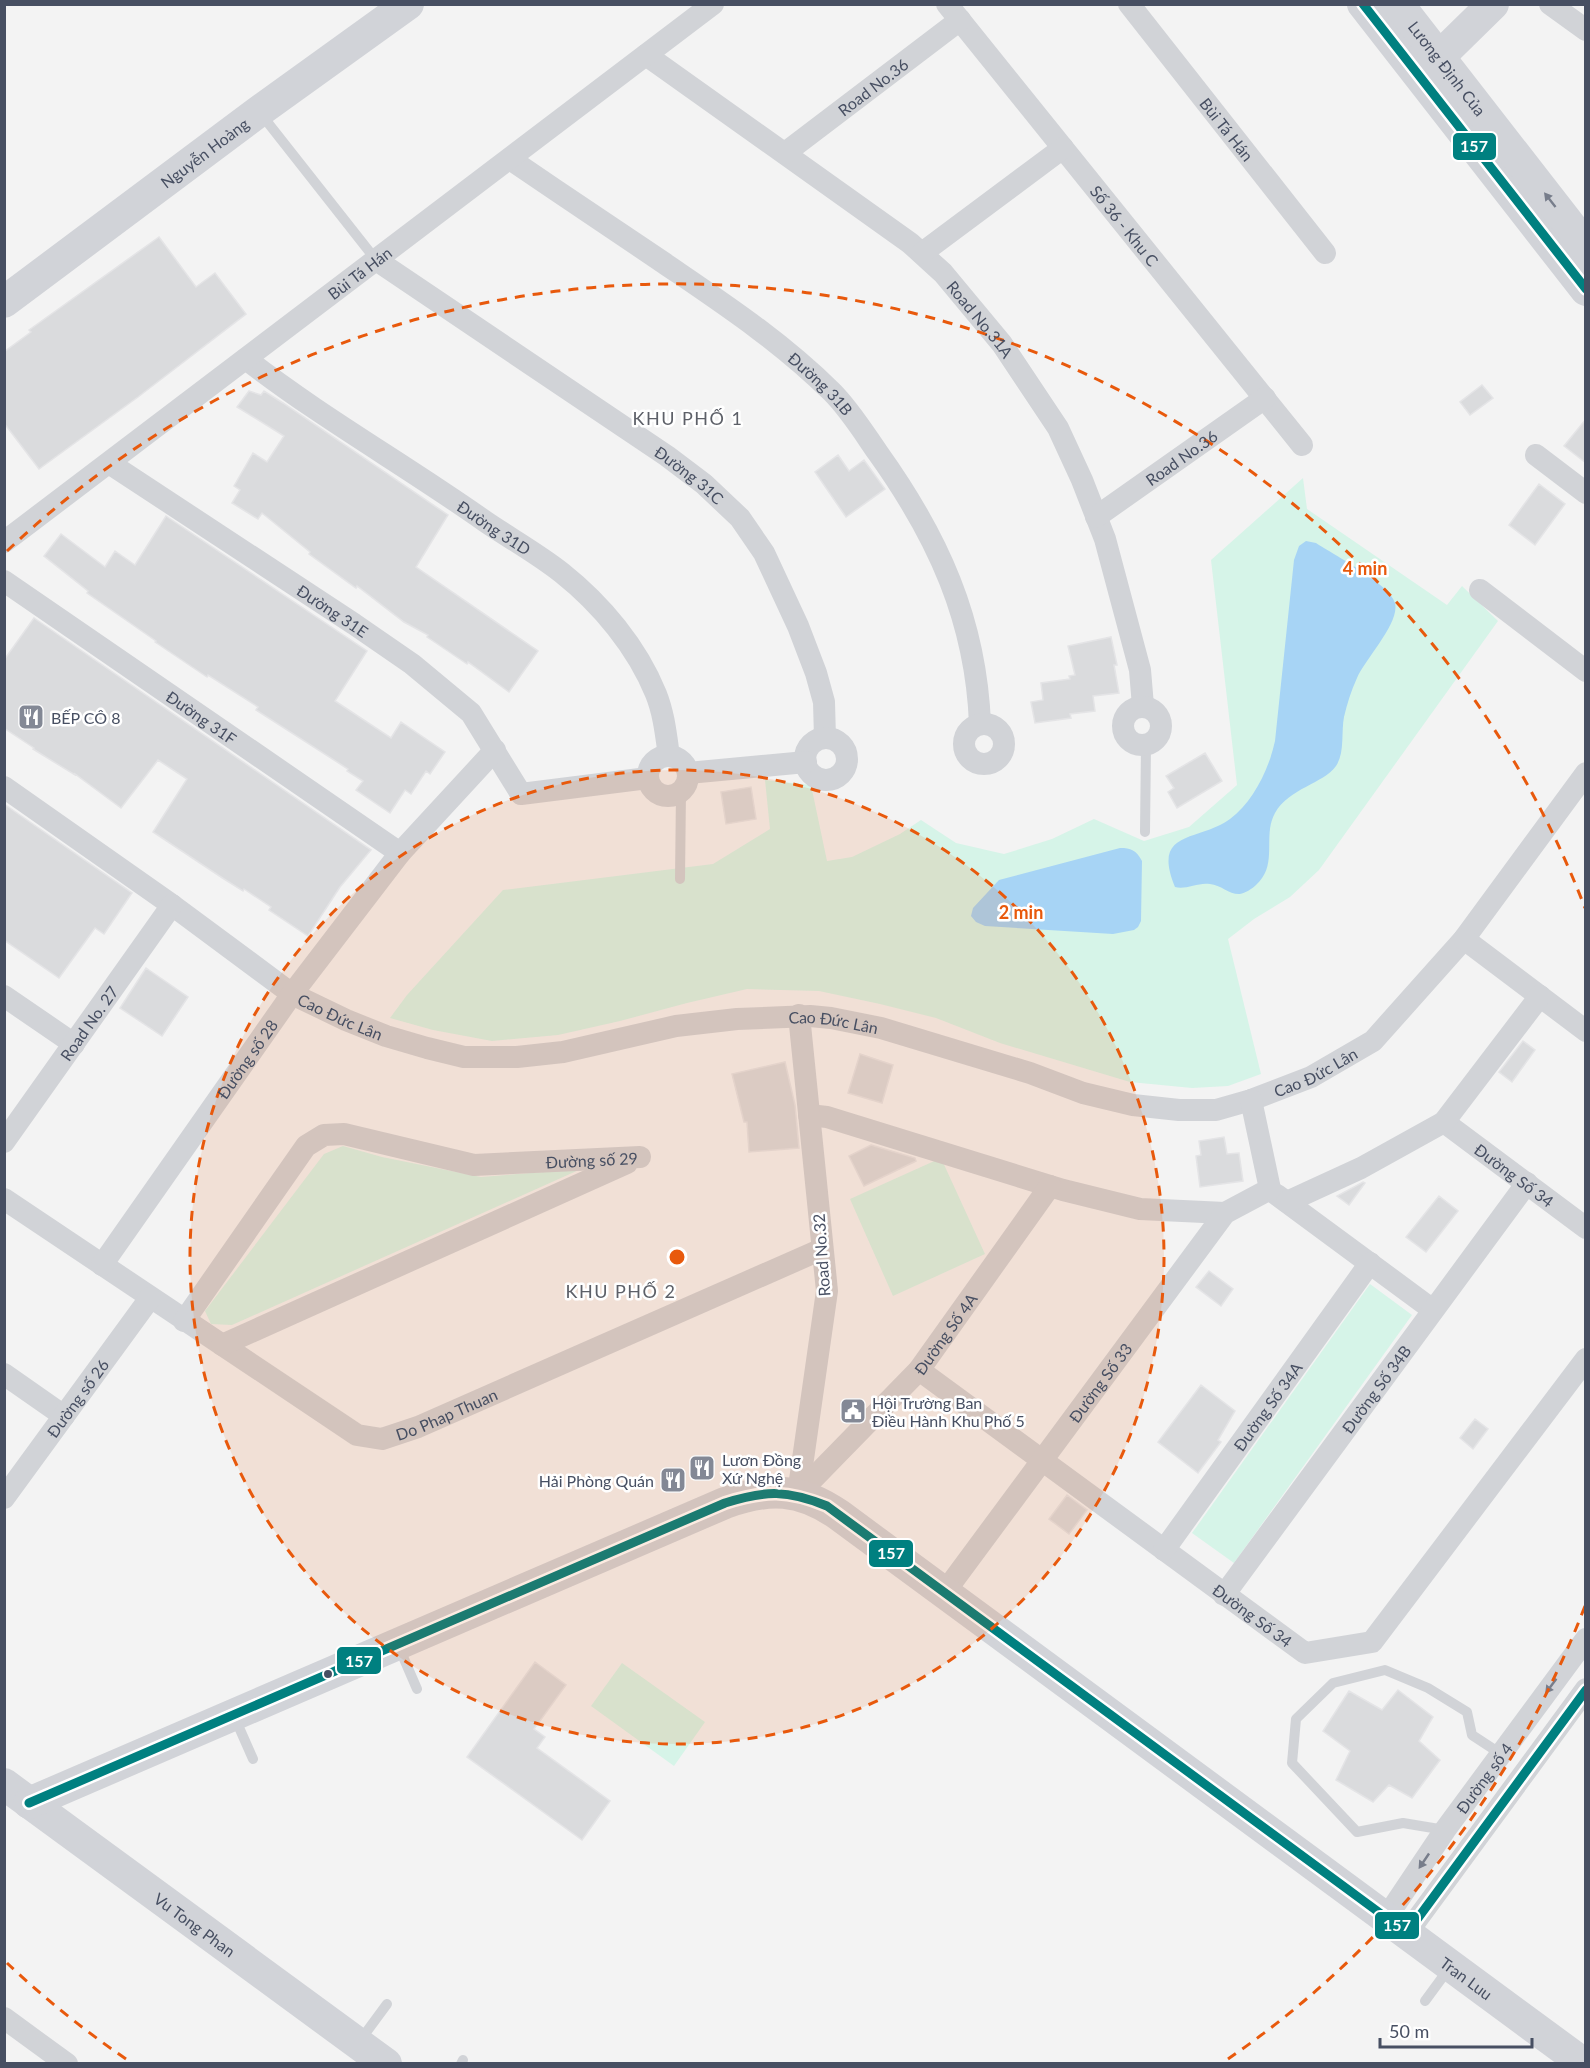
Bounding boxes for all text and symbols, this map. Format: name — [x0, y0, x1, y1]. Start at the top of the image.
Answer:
street label: Lương Định Của — [1405, 17, 1490, 119]
street label: Road No.36 — [834, 54, 911, 119]
street label: Bùi Tá Hán — [1197, 94, 1258, 164]
street label: Nguyễn Hoàng — [156, 113, 252, 191]
line badge: 157 — [1452, 132, 1497, 161]
text: 157 — [1460, 136, 1488, 155]
street label: Số 36 - Khu C — [1087, 181, 1163, 270]
one-way arrow — [1543, 192, 1556, 208]
street label: Bùi Tá Hán — [324, 242, 395, 303]
street label: Road No.31A — [944, 276, 1018, 361]
street label: Đường 31B — [785, 348, 857, 418]
district label: KHU PHỐ 1 — [632, 407, 744, 429]
street label: Road No.36 — [1142, 425, 1220, 489]
street label: Đường 31C — [652, 441, 728, 508]
street label: Đường 31D — [454, 496, 535, 558]
text: 4 min — [1343, 557, 1387, 579]
street label: Đường 31E — [294, 580, 372, 641]
street label: Đường 31F — [163, 686, 241, 748]
restaurant icon: BẾP CÔ 8 — [16, 702, 46, 732]
place label: BẾP CÔ 8 — [51, 708, 121, 727]
text: 2 min — [999, 901, 1043, 923]
street label: Road No. 27 — [55, 982, 121, 1064]
street label: Cao Đức Lân — [295, 989, 386, 1043]
street label: Cao Đức Lân — [788, 1006, 880, 1037]
street label: Đường số 28 — [212, 1015, 281, 1102]
street label: Cao Đức Lân — [1271, 1043, 1360, 1100]
street label: Đường Số 34 — [1471, 1139, 1558, 1210]
street label: Đường số 29 — [545, 1148, 638, 1171]
street label: Road No.32 — [809, 1213, 833, 1297]
centre of rings — [667, 1247, 687, 1267]
district label: KHU PHỐ 2 — [565, 1280, 677, 1302]
street label: Đường Số 4A — [910, 1289, 980, 1378]
street label: Đường Số 33 — [1064, 1339, 1135, 1426]
street label: Đường Số 34B — [1337, 1341, 1414, 1436]
street label: Đường số 26 — [42, 1355, 112, 1441]
street label: Đường Số 34A — [1229, 1358, 1306, 1454]
street label: Do Phap Thuan — [393, 1384, 500, 1443]
place label: Hội Trường Ban Điều Hành Khu Phố 5 — [872, 1393, 1025, 1430]
public building icon: Hội Trường Ban Điều Hành Khu Phố 5 — [838, 1396, 868, 1426]
place label: Lươn Đồng Xứ Nghệ — [722, 1450, 801, 1487]
restaurant icon: Lươn Đồng Xứ Nghệ — [687, 1453, 717, 1483]
restaurant icon: Hải Phòng Quán — [658, 1465, 688, 1495]
place label: Hải Phòng Quán — [539, 1471, 654, 1490]
line badge: 157 — [868, 1539, 914, 1568]
text: 157 — [877, 1543, 905, 1562]
street label: Đường Số 34 — [1209, 1579, 1296, 1650]
line badge: 157 — [336, 1646, 382, 1675]
text: 157 — [345, 1651, 373, 1670]
unlabelled marker — [322, 1668, 334, 1680]
one-way arrow — [1545, 1678, 1557, 1693]
street label: Đường số 4 — [1451, 1739, 1516, 1817]
one-way arrow — [1418, 1852, 1430, 1868]
street label: Vu Tong Phan — [151, 1888, 239, 1960]
line badge: 157 — [1374, 1911, 1420, 1940]
text: 157 — [1383, 1915, 1411, 1934]
street label: Tran Luu — [1437, 1952, 1497, 2003]
scale bar — [1380, 2011, 1532, 2049]
text: 50 m — [1389, 2020, 1429, 2042]

